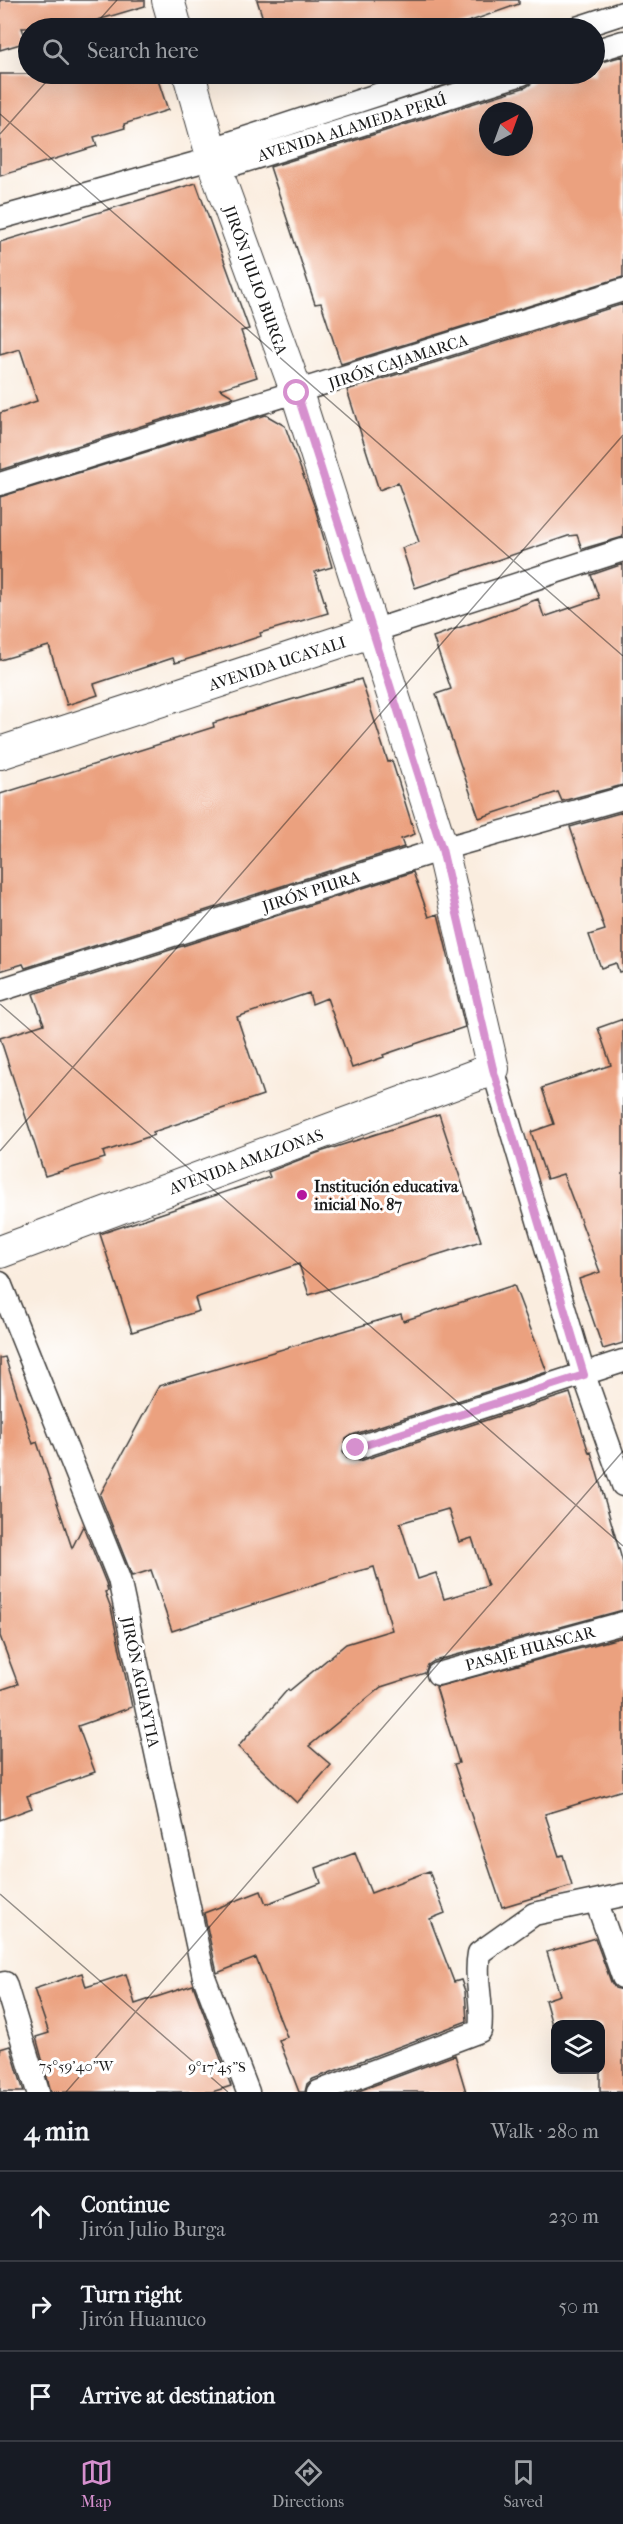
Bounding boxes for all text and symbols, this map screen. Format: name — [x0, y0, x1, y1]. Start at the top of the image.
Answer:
search box — [18, 18, 605, 84]
icon: search — [39, 35, 72, 68]
text: Search here — [87, 38, 199, 64]
street label: AVENIDA ALAMEDA PERÚ — [254, 89, 450, 166]
north arrow — [479, 102, 533, 156]
street label: JIRÓN JULIO BURGA — [219, 201, 292, 358]
street label: JIRÓN CAJAMARCA — [324, 329, 471, 394]
route start — [283, 379, 309, 405]
street label: AVENIDA UCAYALI — [205, 632, 348, 695]
street label: JIRÓN PIURA — [258, 866, 363, 917]
street label: AVENIDA AMAZONAS — [165, 1125, 326, 1199]
place label: Institución educativa inicial No. 87 — [313, 1177, 459, 1214]
marker: Institución educativa inicial No. 87 — [295, 1188, 309, 1202]
route end — [342, 1434, 368, 1460]
street label: JIRÓN AGUAYTIA — [117, 1613, 165, 1750]
street label: PASAJE HUASCAR — [463, 1622, 598, 1675]
map controls — [551, 2020, 605, 2074]
button: layers — [551, 2020, 605, 2074]
text: 75°59'40"W — [39, 2057, 114, 2075]
text: 9°17'45"S — [188, 2058, 246, 2076]
text: 4 min — [24, 2116, 89, 2147]
text: Walk · 280 m — [491, 2120, 599, 2143]
text: Continue — [81, 2192, 170, 2218]
icon: ahead — [24, 2200, 57, 2233]
text: 230 m — [549, 2205, 599, 2228]
text: Jirón Julio Burga — [81, 2218, 225, 2241]
text: Turn right — [81, 2282, 182, 2308]
icon: right — [24, 2290, 57, 2323]
text: 50 m — [558, 2295, 599, 2318]
text: Jirón Huanuco — [81, 2308, 206, 2331]
icon: arrive — [24, 2380, 57, 2413]
text: Arrive at destination — [81, 2383, 275, 2409]
tab: Map — [80, 2456, 113, 2511]
tab: Directions — [272, 2456, 344, 2511]
tab: Saved — [504, 2456, 543, 2511]

